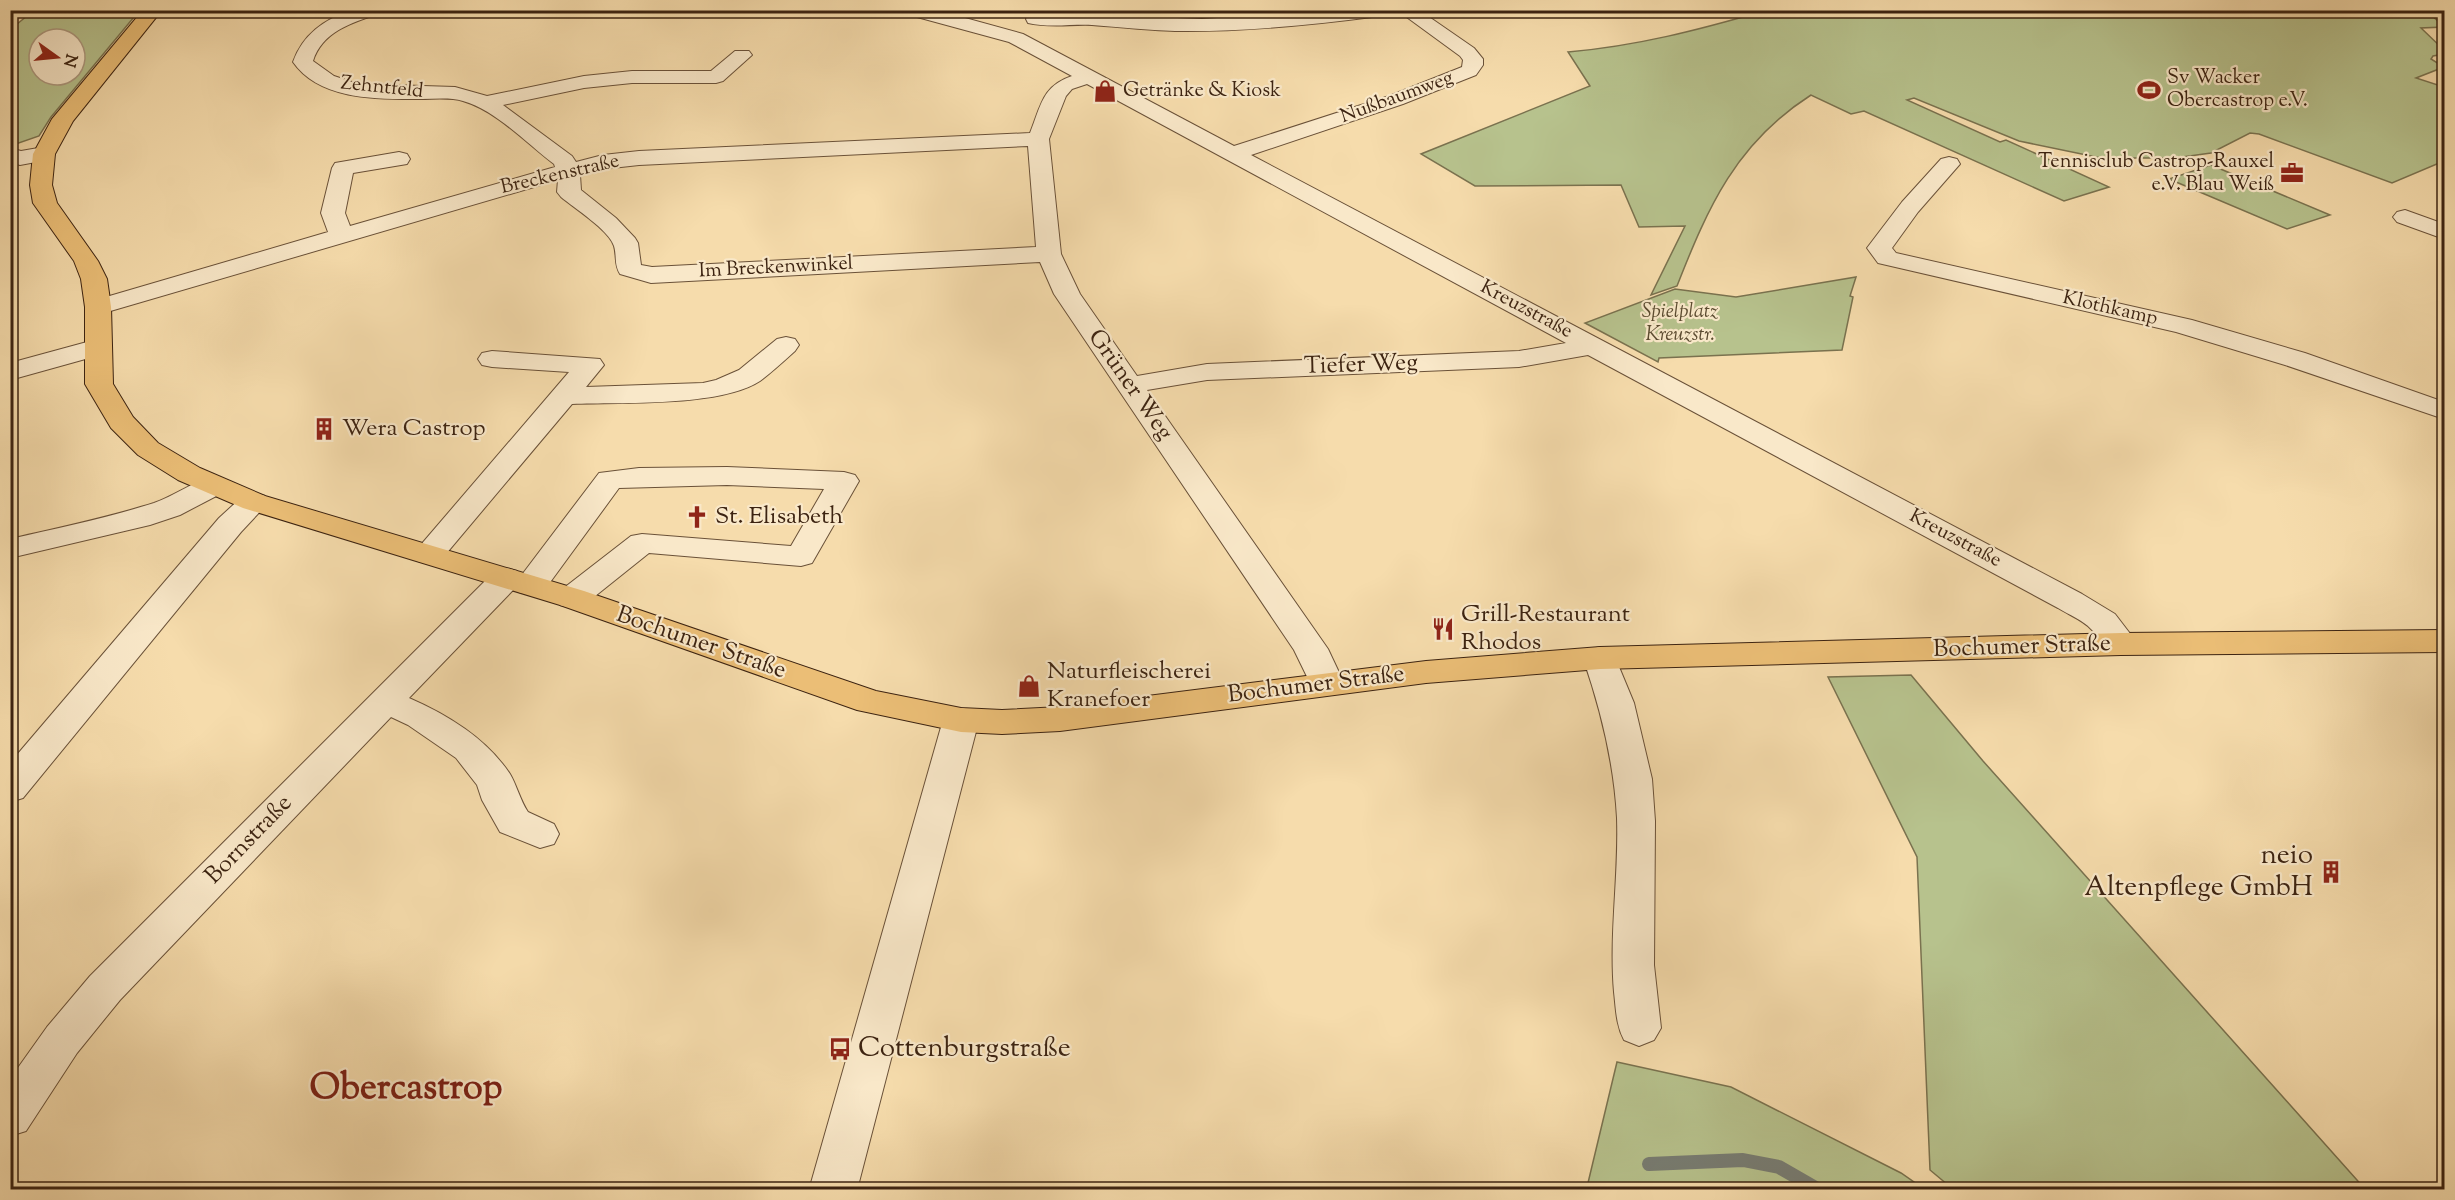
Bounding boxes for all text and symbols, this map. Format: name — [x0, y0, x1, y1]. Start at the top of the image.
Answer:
north arrow — [27, 27, 87, 87]
text: N — [56, 51, 82, 70]
street label: Nußbaumweg — [1336, 64, 1458, 132]
place label: Sv Wacker Obercastrop e.V. — [2167, 64, 2308, 116]
street label: Zehntfeld — [339, 69, 425, 107]
place label: Getränke & Kiosk — [1123, 77, 1281, 106]
sports icon: Sv Wacker Obercastrop e.V. — [2136, 77, 2162, 103]
shop icon: Getränke & Kiosk — [1092, 78, 1118, 104]
street label: Breckenstraße — [498, 147, 622, 203]
place label: Tennisclub Castrop-Rauxel e.V. Blau Weiß — [2038, 148, 2274, 200]
office icon: Tennisclub Castrop-Rauxel e.V. Blau Weiß — [2279, 160, 2305, 186]
street label: Im Breckenwinkel — [698, 249, 854, 287]
street label: Kreuzstraße — [1474, 273, 1578, 347]
street label: Klothkamp — [2060, 284, 2160, 334]
park label: Spielplatz Kreuzstr. — [1642, 298, 1718, 350]
street label: Grüner Weg — [1079, 322, 1181, 448]
street label: Tiefer Weg — [1303, 346, 1419, 384]
place label: Wera Castrop — [342, 412, 486, 446]
building icon: Wera Castrop — [311, 416, 337, 442]
place label: St. Elisabeth — [715, 500, 843, 534]
street label: Kreuzstraße — [1903, 502, 2007, 576]
church icon: St. Elisabeth — [684, 504, 710, 530]
street label: Bochumer Straße — [611, 598, 791, 688]
place label: Grill-Restaurant Rhodos — [1461, 598, 1630, 660]
restaurant icon: Grill-Restaurant Rhodos — [1430, 616, 1456, 642]
street label: Bochumer Straße — [1932, 627, 2112, 667]
place label: Naturfleischerei Kranefoer — [1047, 655, 1211, 717]
street label: Bochumer Straße — [1226, 657, 1406, 713]
shop icon: Naturfleischerei Kranefoer — [1016, 673, 1042, 699]
street label: Bornstraße — [198, 788, 300, 892]
place label: neio Altenpflege GmbH — [2084, 836, 2313, 908]
building icon: neio Altenpflege GmbH — [2318, 859, 2344, 885]
place label: Cottenburgstraße — [858, 1029, 1071, 1069]
bus stop icon: Cottenburgstraße — [827, 1036, 853, 1062]
district label: Obercastrop — [310, 1063, 502, 1115]

